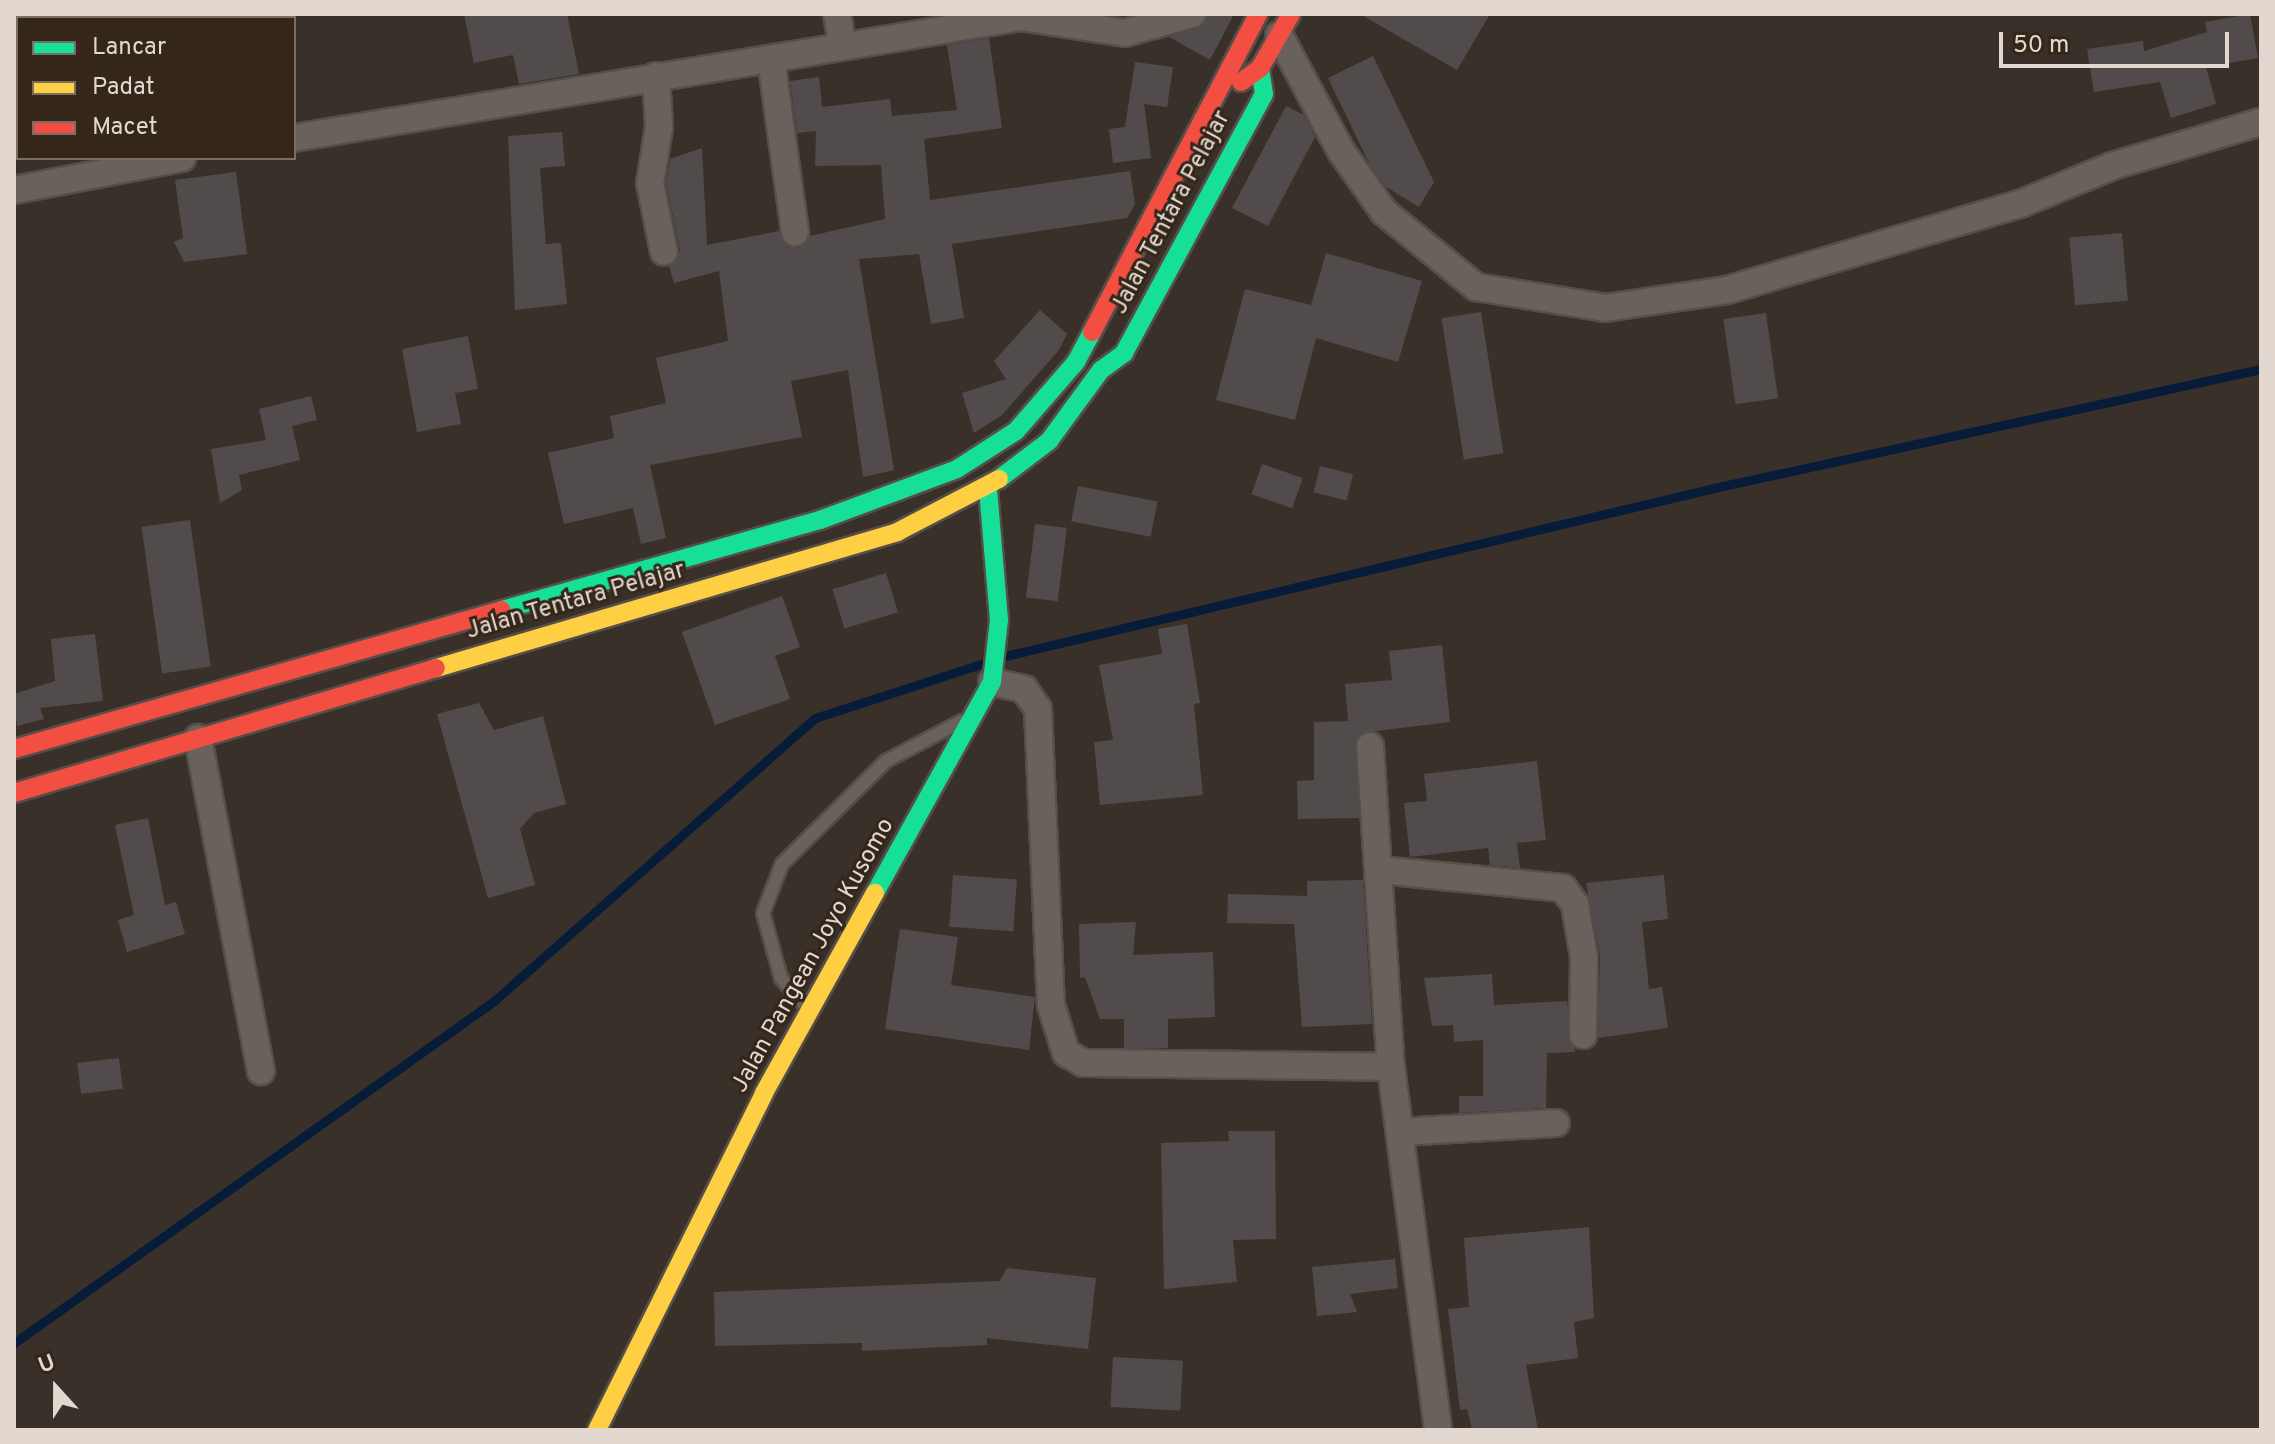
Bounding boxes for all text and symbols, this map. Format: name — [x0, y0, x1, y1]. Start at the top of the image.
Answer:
legend — [16, 16, 296, 160]
scale bar — [2003, 16, 2233, 66]
text: 50 m — [2013, 31, 2069, 61]
text: Lancar — [92, 33, 166, 63]
text: Padat — [92, 73, 154, 103]
street label: Jalan Tentara Pelajar — [1106, 106, 1238, 320]
text: Macet — [92, 113, 158, 143]
street label: Jalan Tentara Pelajar — [463, 557, 689, 647]
street label: Jalan Pangean Joyo Kusomo — [726, 814, 902, 1098]
north arrow — [16, 1348, 96, 1428]
text: U — [35, 1350, 59, 1381]

